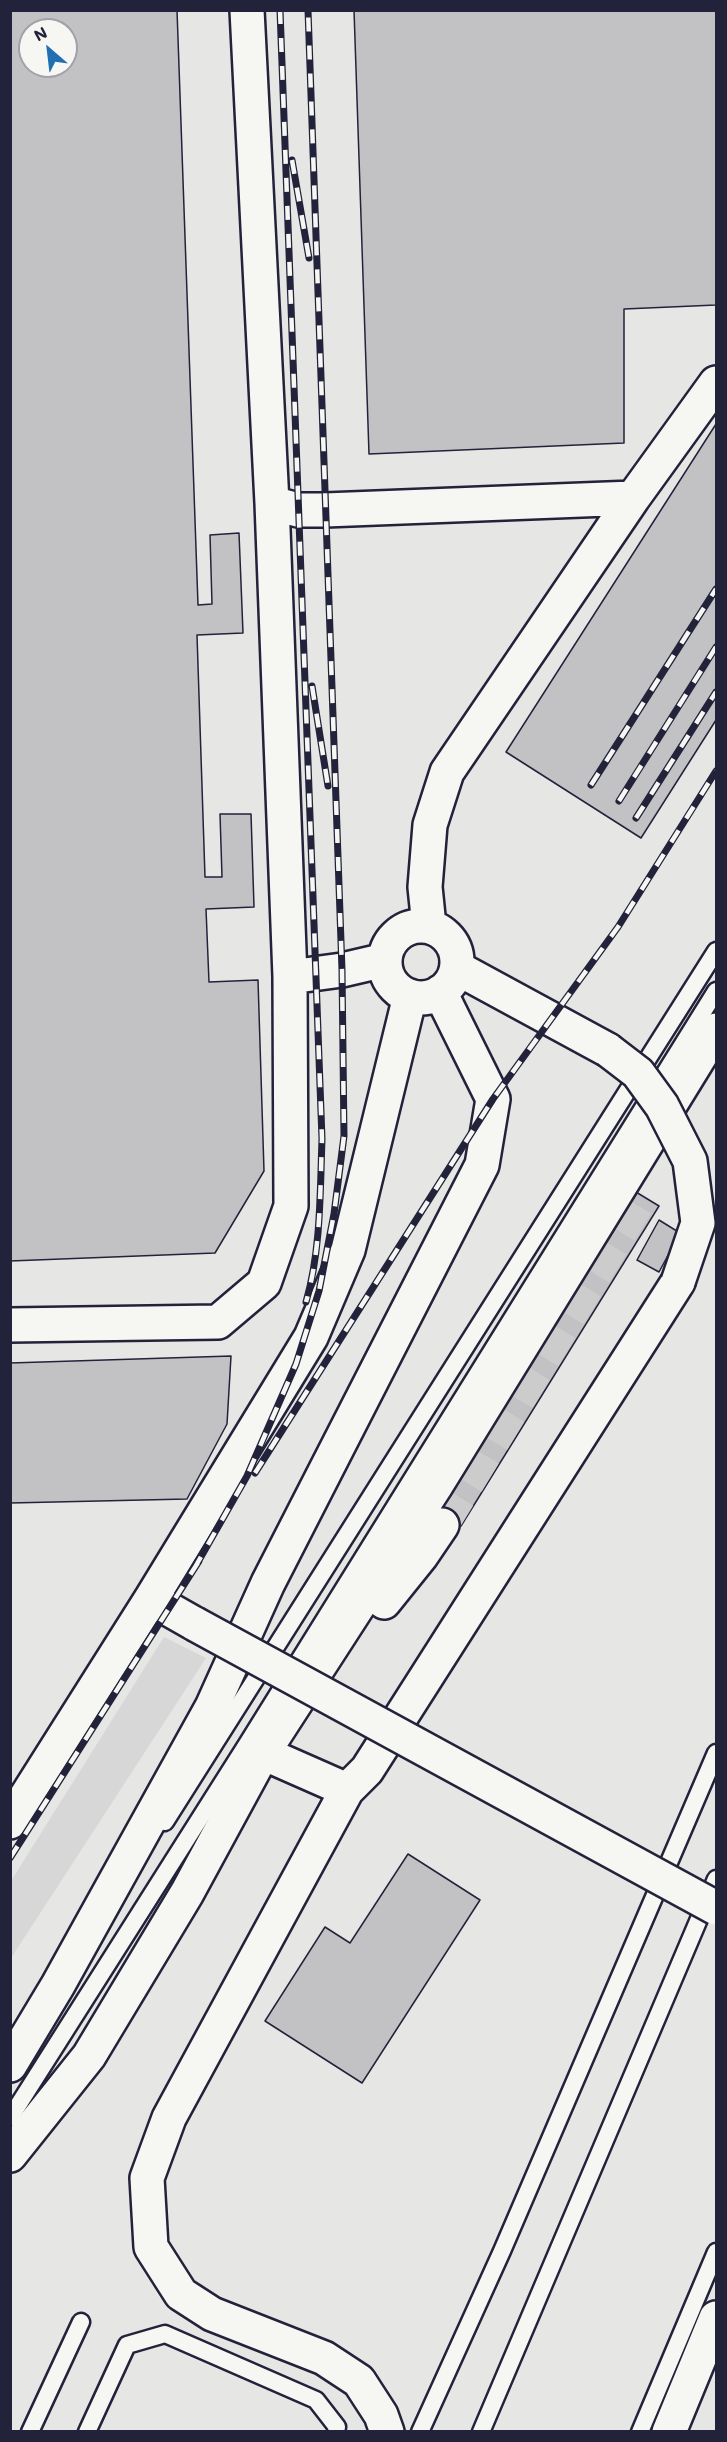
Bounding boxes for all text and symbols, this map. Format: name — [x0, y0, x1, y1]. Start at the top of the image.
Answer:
north arrow — [18, 18, 78, 78]
text: N — [30, 21, 51, 46]

